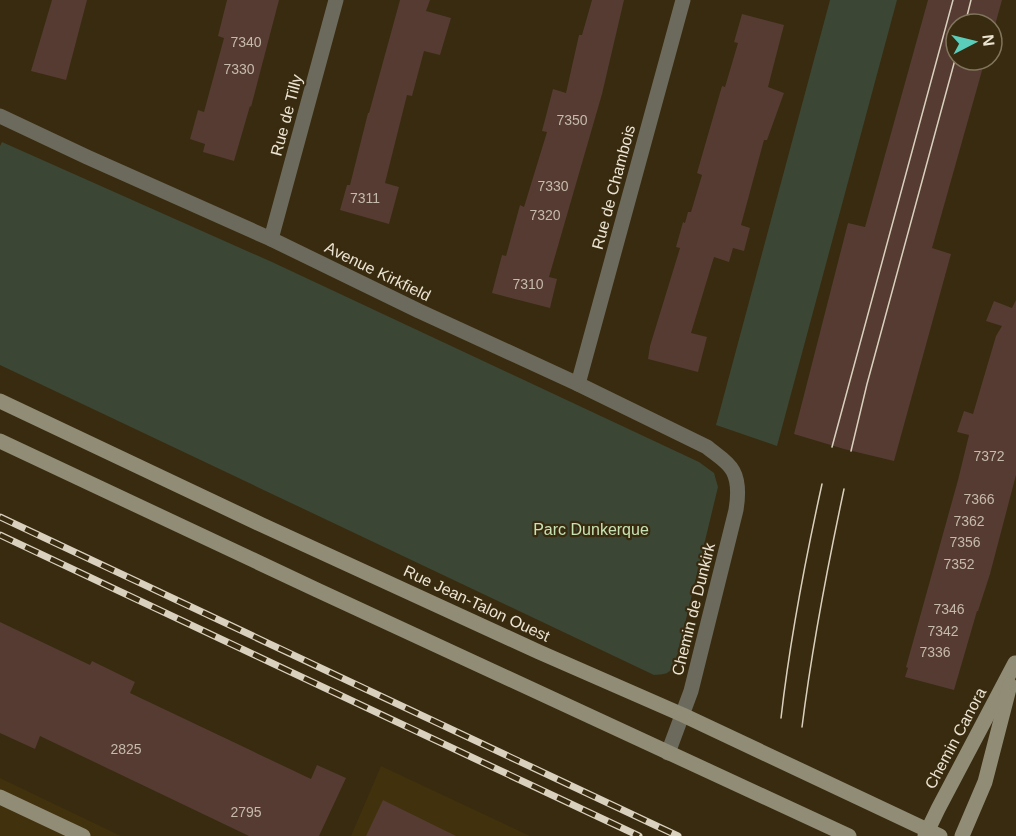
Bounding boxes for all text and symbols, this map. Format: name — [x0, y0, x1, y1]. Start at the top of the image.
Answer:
north arrow — [944, 12, 1004, 72]
text: N — [979, 33, 998, 47]
house number: 7340 — [230, 34, 262, 50]
house number: 7330 — [223, 61, 255, 77]
street label: Rue de Tilly — [267, 73, 306, 158]
house number: 7350 — [556, 112, 588, 128]
street label: Rue de Chambois — [589, 123, 638, 251]
house number: 7330 — [537, 178, 569, 194]
house number: 7311 — [350, 190, 380, 206]
house number: 7320 — [529, 207, 561, 223]
street label: Avenue Kirkfield — [322, 239, 433, 304]
house number: 7310 — [512, 276, 544, 292]
house number: 7372 — [973, 448, 1005, 464]
house number: 7366 — [963, 491, 995, 507]
house number: 7362 — [953, 513, 985, 529]
park label: Parc Dunkerque — [533, 521, 649, 538]
house number: 7356 — [949, 534, 981, 550]
street label: Chemin de Dunkirk — [669, 540, 718, 677]
house number: 7352 — [943, 556, 975, 572]
street label: Rue Jean-Talon Ouest — [401, 562, 553, 645]
house number: 7346 — [933, 601, 965, 617]
house number: 7342 — [927, 623, 959, 639]
house number: 7336 — [919, 644, 951, 660]
street label: Chemin Canora — [922, 685, 989, 792]
house number: 2825 — [110, 741, 142, 757]
house number: 2795 — [230, 804, 262, 820]

